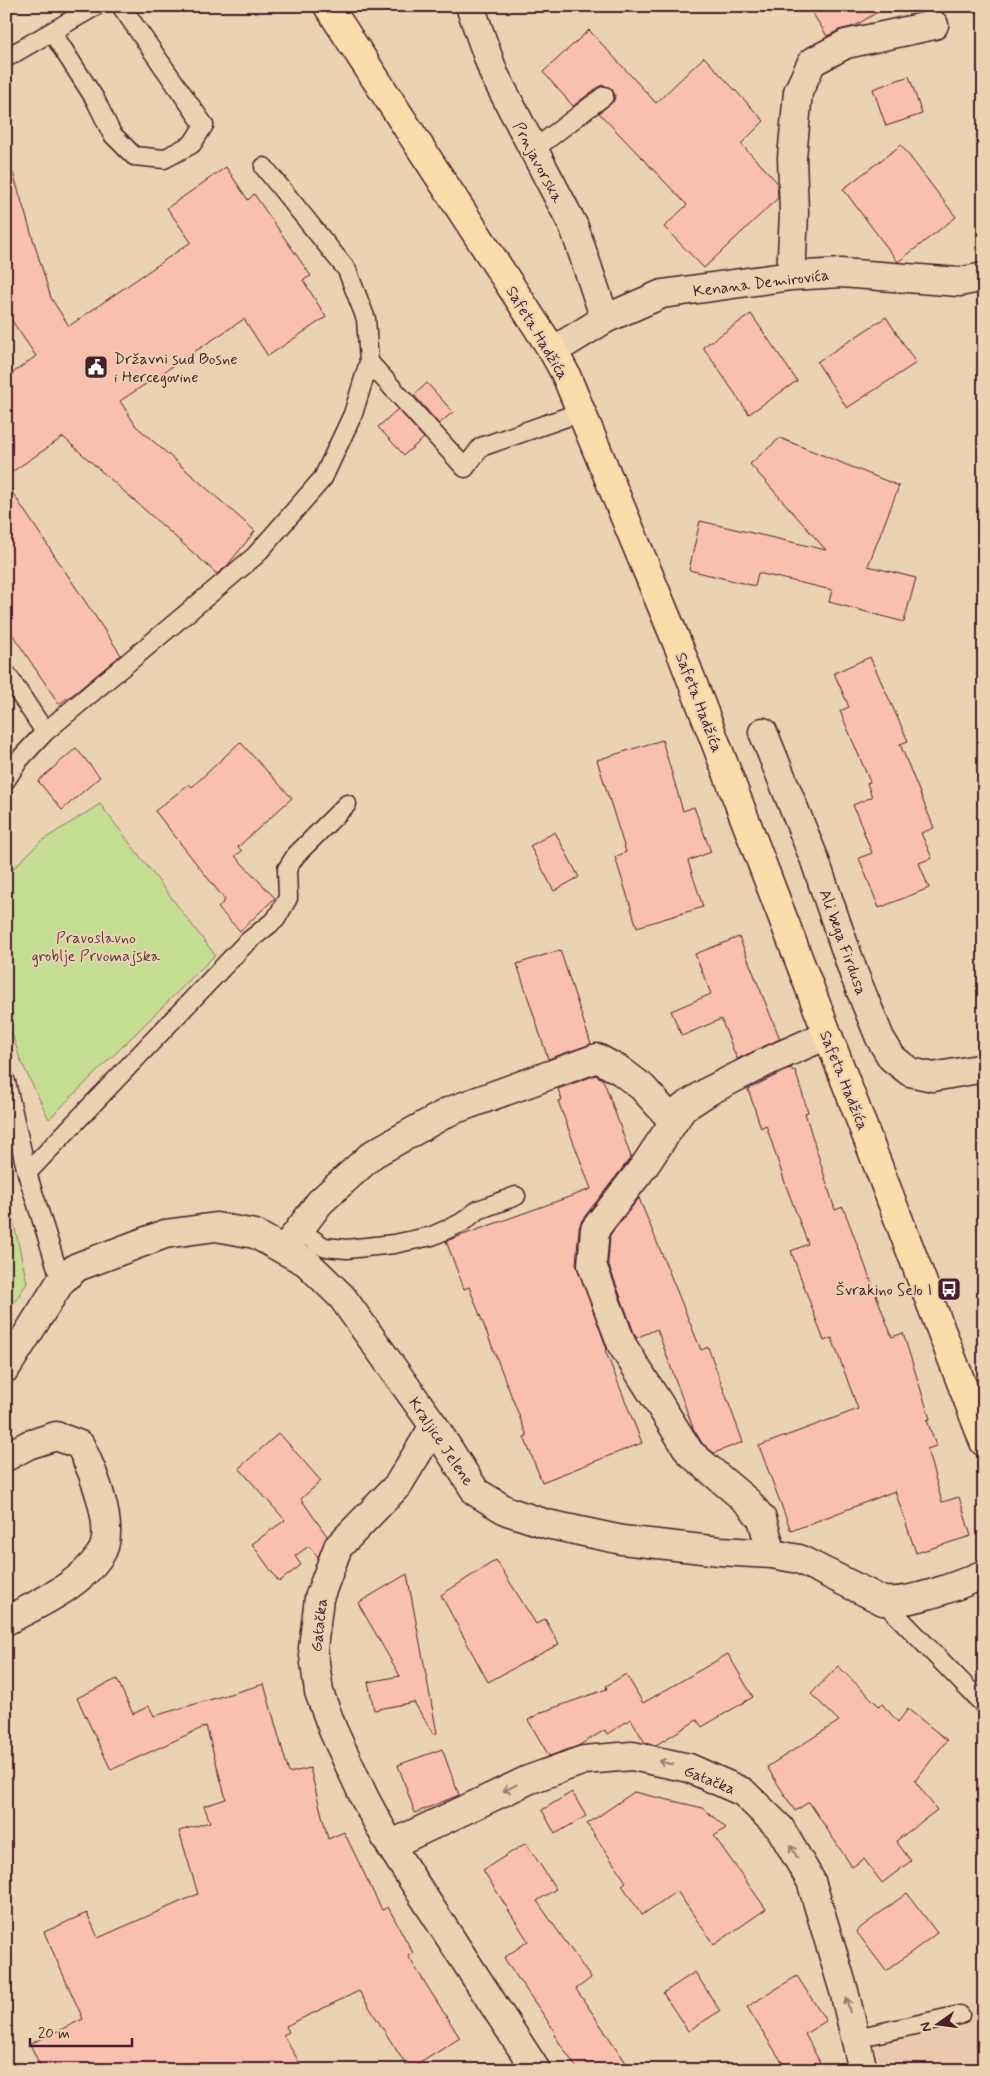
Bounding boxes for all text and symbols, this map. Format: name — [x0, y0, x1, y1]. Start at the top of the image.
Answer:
street label: Prnjavorska — [508, 119, 568, 207]
street label: Kenana Demirovića — [692, 265, 830, 302]
street label: Safeta Hadžića — [501, 282, 573, 383]
place label: Državni sud Bosne i Hercegovine — [114, 349, 238, 388]
public building icon: Državni sud Bosne i Hercegovine — [83, 354, 109, 380]
street label: Safeta Hadžića — [670, 650, 727, 756]
street label: Ali bega Firdusa — [814, 887, 871, 998]
park label: Pravoslavno groblje Prvomajska — [32, 928, 161, 967]
street label: Safeta Hadžića — [814, 1028, 873, 1133]
bus stop icon: Švrakino Selo I — [936, 1276, 962, 1302]
place label: Švrakino Selo I — [836, 1280, 932, 1301]
street label: Kraljice Jelene — [403, 1393, 478, 1491]
street label: Gatačka — [306, 1597, 333, 1653]
one-way arrow — [659, 1758, 675, 1768]
street label: Gatačka — [680, 1761, 738, 1800]
one-way arrow — [503, 1784, 518, 1794]
one-way arrow — [789, 1846, 799, 1860]
one-way arrow — [842, 1998, 852, 2014]
north arrow — [912, 1998, 962, 2048]
scale bar — [30, 2016, 132, 2048]
text: N — [916, 2020, 936, 2034]
text: 20 m — [38, 2024, 70, 2044]

